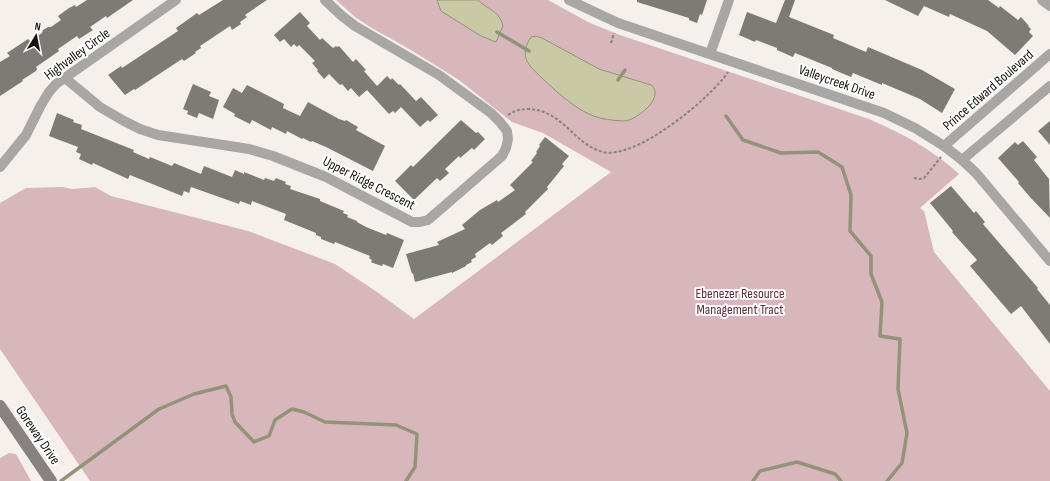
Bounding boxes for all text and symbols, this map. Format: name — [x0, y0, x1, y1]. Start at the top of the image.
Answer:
north arrow — [16, 16, 56, 56]
text: N — [34, 20, 42, 34]
street label: Highvalley Circle — [41, 24, 113, 84]
street label: Prince Edward Boulevard — [939, 46, 1037, 134]
street label: Valleycreek Drive — [796, 61, 878, 103]
street label: Upper Ridge Crescent — [320, 152, 418, 214]
park label: Ebenezer Resource Management Tract — [695, 285, 785, 318]
street label: Goreway Drive — [12, 402, 64, 468]

